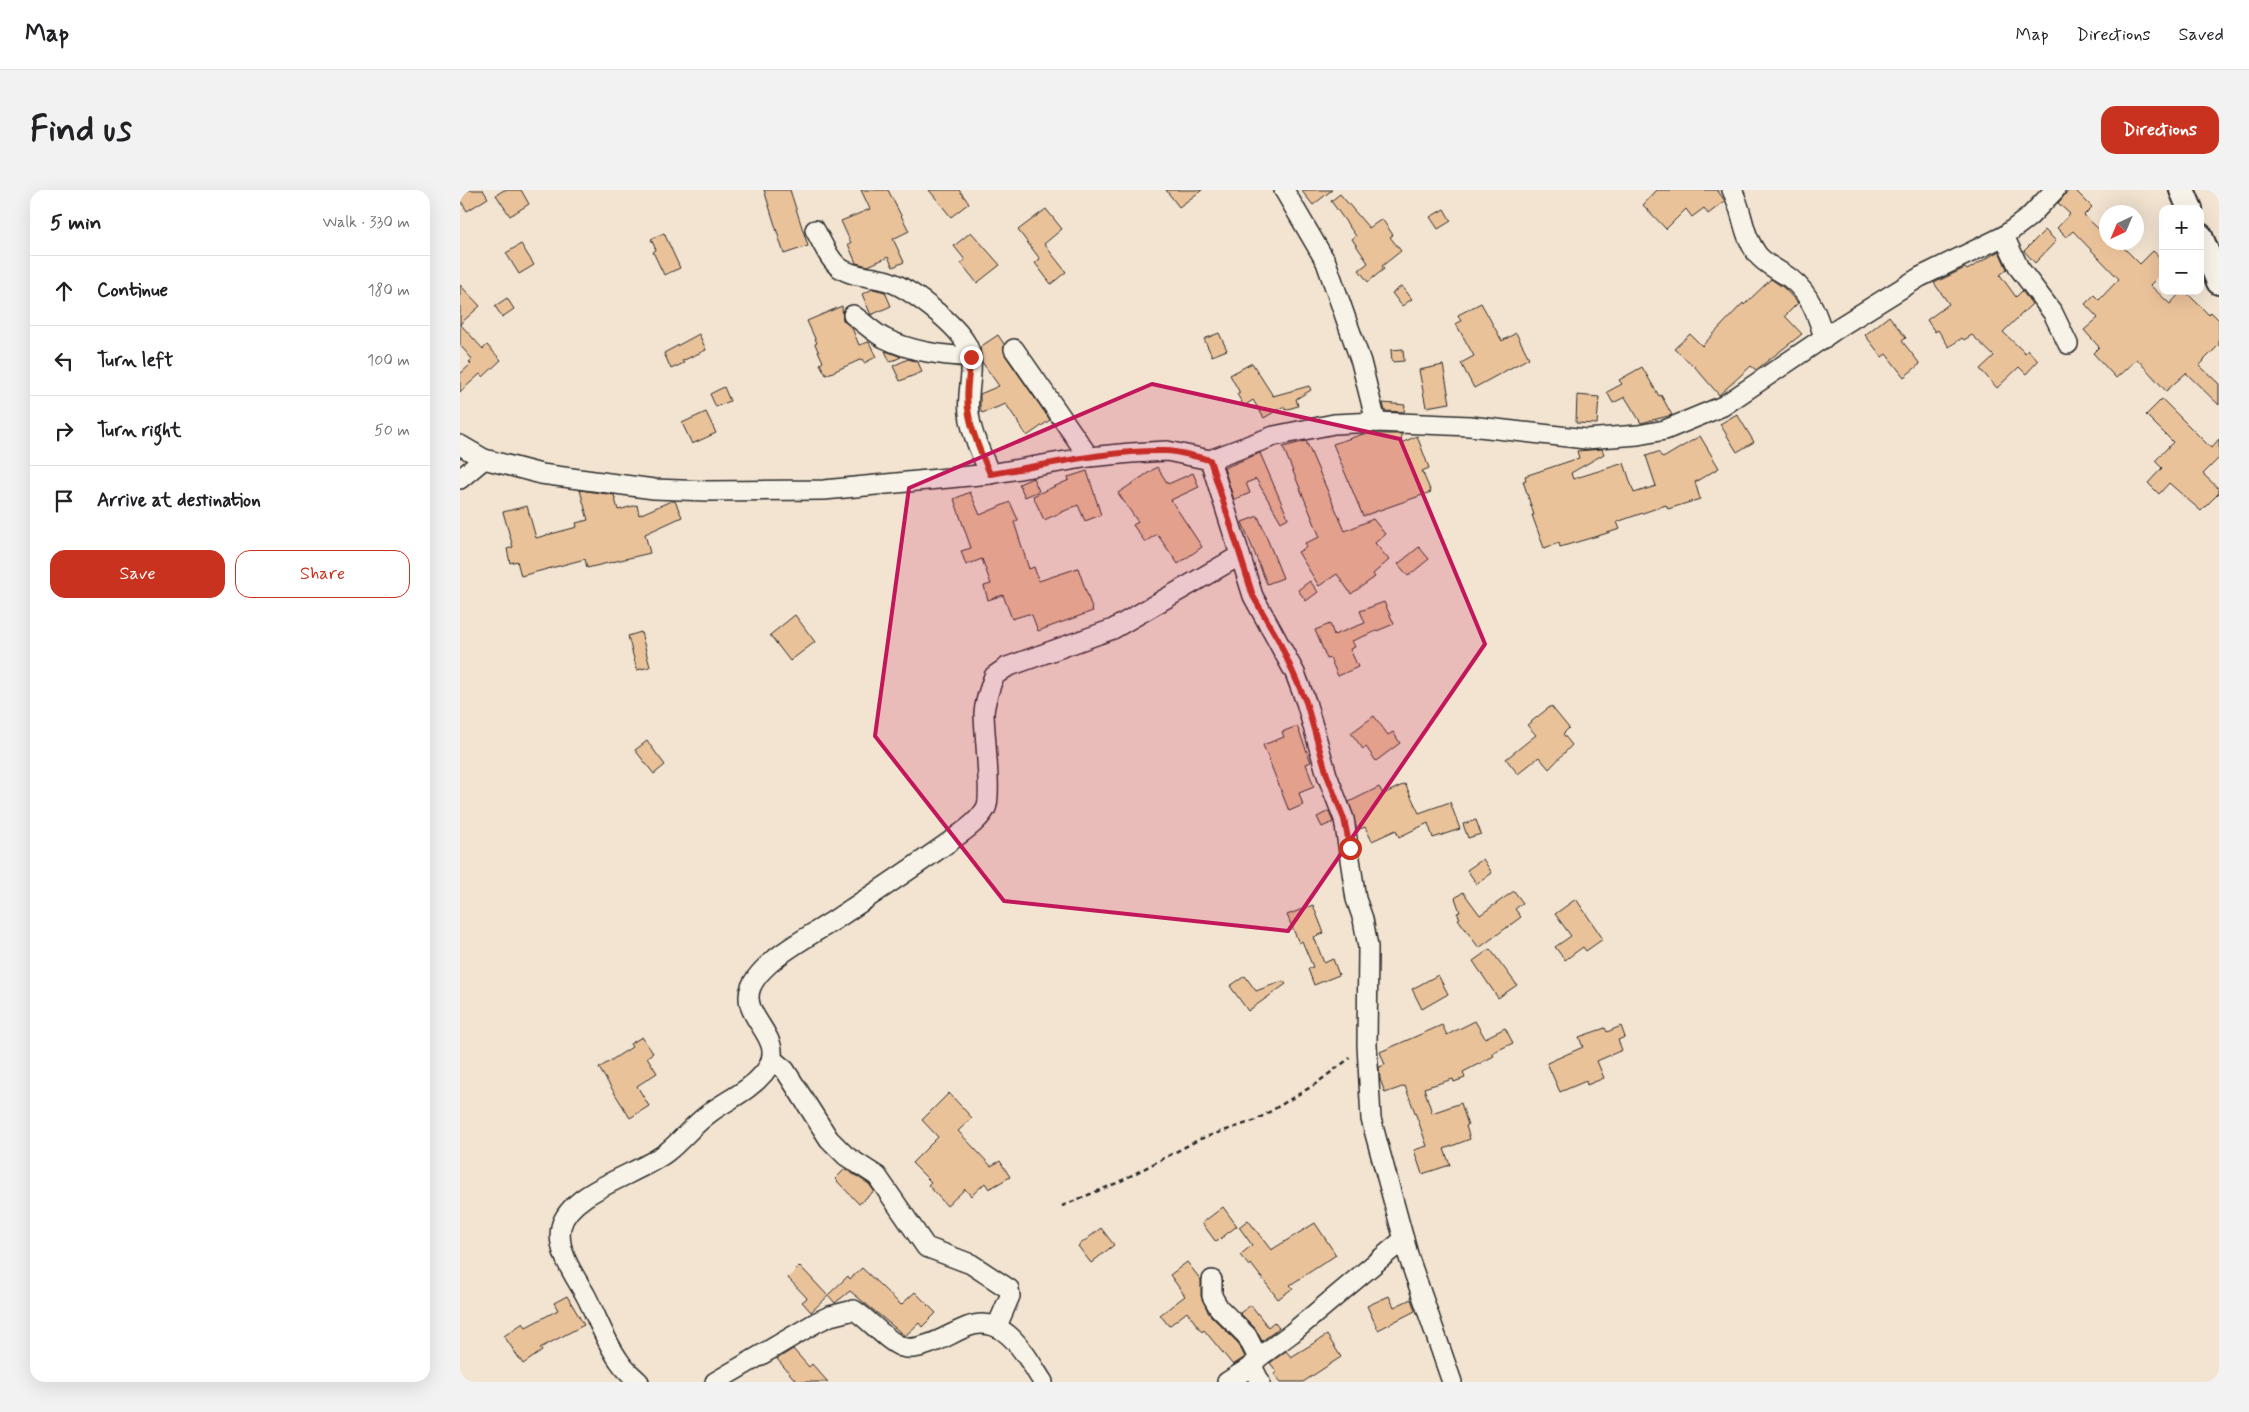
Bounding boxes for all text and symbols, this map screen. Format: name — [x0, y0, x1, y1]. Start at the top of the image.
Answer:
text: Map — [25, 19, 69, 50]
text: Map — [2016, 23, 2049, 47]
text: Directions — [2077, 23, 2151, 47]
text: Saved — [2179, 23, 2224, 47]
button: Directions — [2101, 106, 2219, 154]
text: Find us — [30, 107, 132, 153]
north arrow — [2099, 205, 2144, 250]
map controls — [2159, 205, 2204, 295]
button: + — [2159, 205, 2204, 250]
text: 5 min — [50, 209, 102, 237]
text: Walk · 330 m — [322, 212, 410, 233]
button: − — [2159, 250, 2204, 295]
icon: ahead — [50, 277, 78, 305]
text: Continue — [97, 278, 168, 303]
text: 180 m — [367, 280, 410, 301]
route end — [960, 346, 983, 369]
icon: left — [50, 347, 78, 375]
text: Turn left — [97, 348, 173, 373]
text: 100 m — [367, 350, 410, 371]
icon: right — [50, 417, 78, 445]
text: Turn right — [97, 418, 181, 443]
text: 50 m — [374, 420, 410, 441]
icon: arrive — [50, 487, 78, 515]
text: Arrive at destination — [97, 488, 261, 513]
button: Save — [50, 550, 225, 598]
button: Share — [235, 550, 410, 598]
route start — [1339, 837, 1362, 860]

